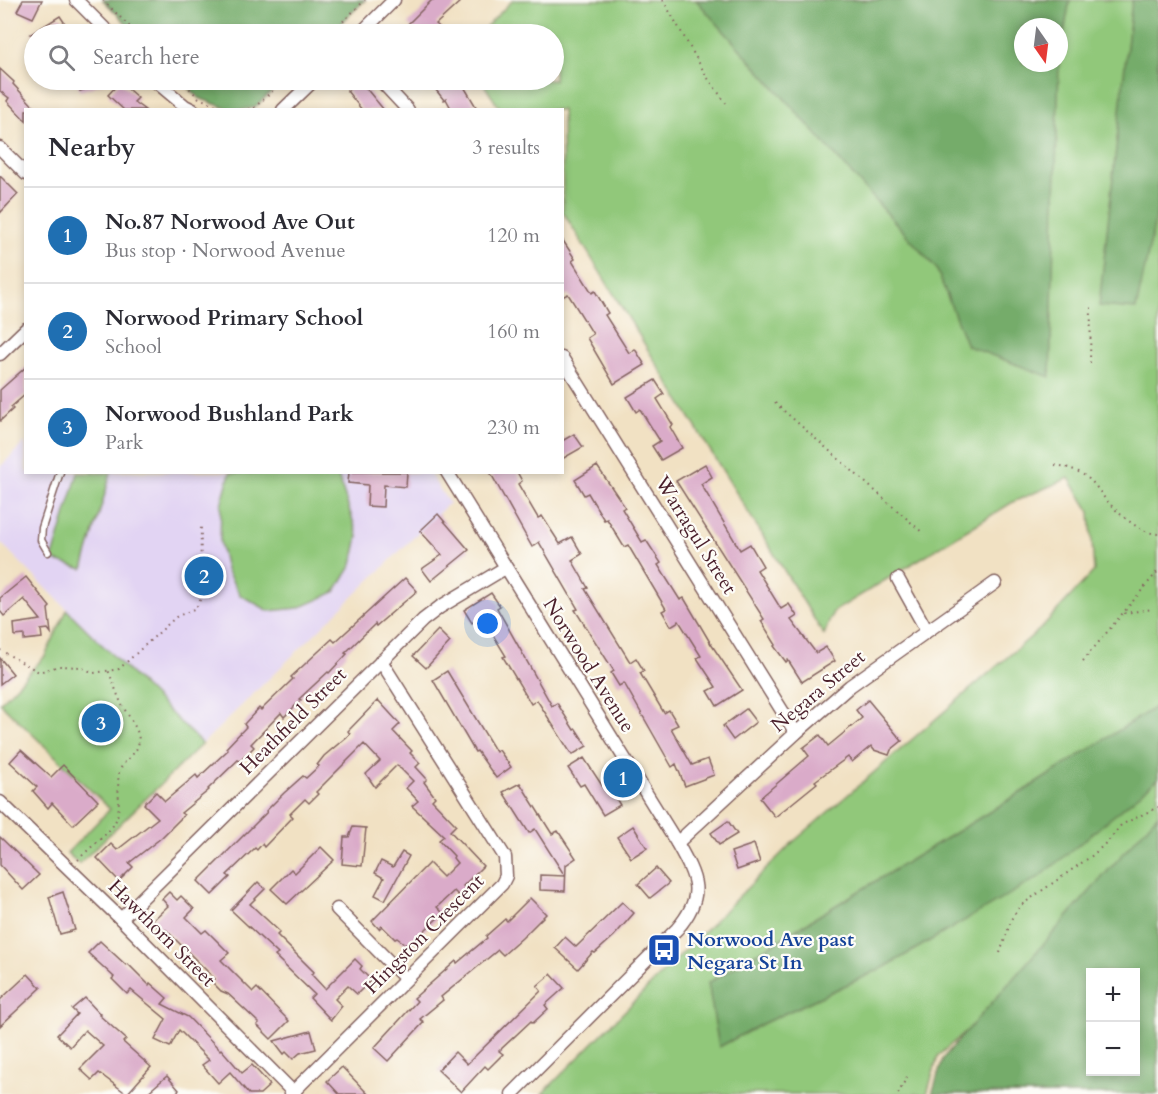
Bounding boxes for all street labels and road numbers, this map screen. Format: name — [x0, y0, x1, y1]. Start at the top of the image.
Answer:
street label: Warragul Street — [648, 470, 744, 600]
street label: Norwood Avenue — [537, 593, 641, 737]
street label: Negara Street — [765, 643, 871, 738]
street label: Heathfield Street — [233, 661, 353, 781]
street label: Hingston Crescent — [358, 868, 490, 1000]
street label: Hawthorn Street — [102, 873, 222, 993]

